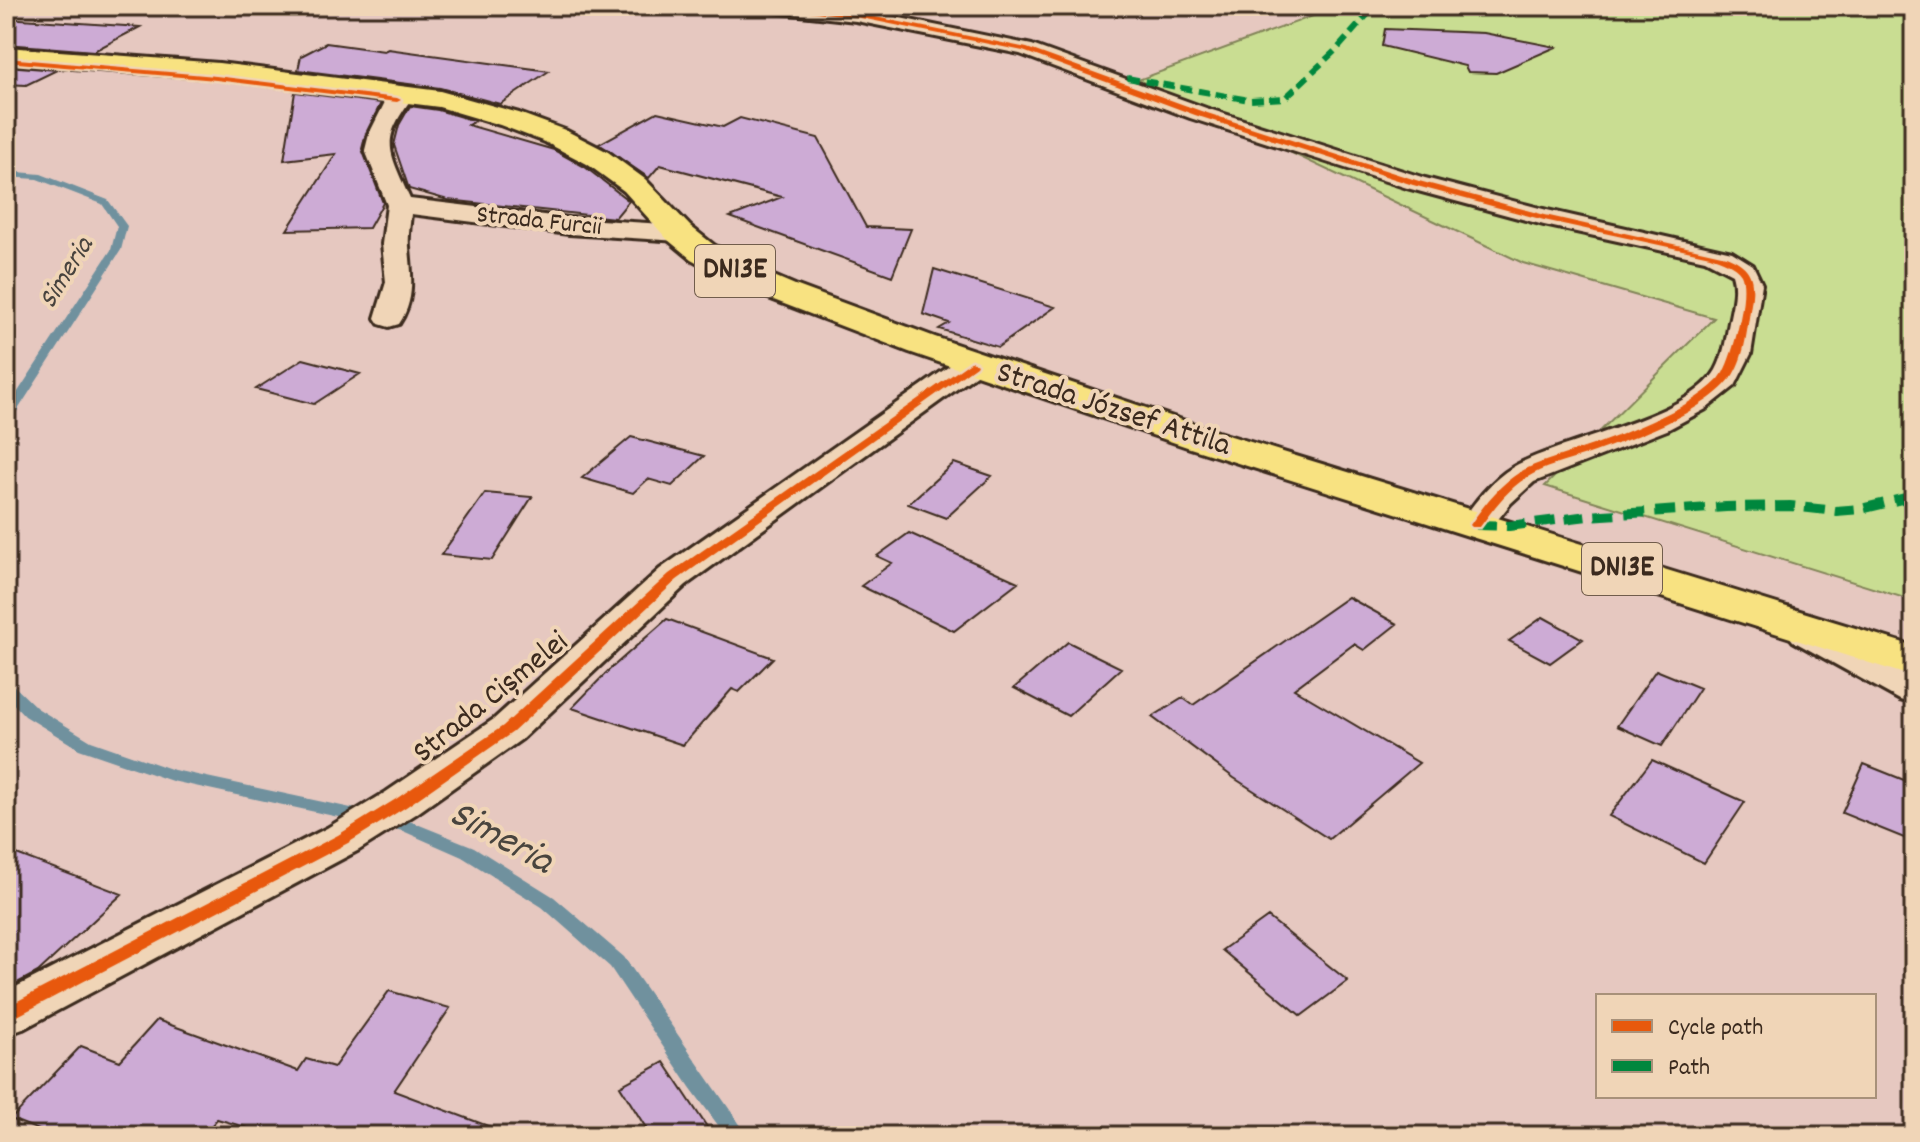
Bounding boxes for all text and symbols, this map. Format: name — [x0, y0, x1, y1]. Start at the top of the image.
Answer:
street label: Strada Furcii — [475, 197, 604, 247]
water label: Simeria — [30, 229, 107, 318]
road number: DN13E — [695, 245, 775, 297]
street label: Strada József Attila — [990, 351, 1237, 471]
road number: DN13E — [1582, 543, 1662, 595]
street label: Strada Cișmelei — [404, 622, 580, 776]
water label: Simeria — [438, 788, 564, 893]
legend — [1596, 994, 1876, 1098]
text: Cycle path — [1668, 1012, 1763, 1046]
text: Path — [1668, 1052, 1710, 1086]

